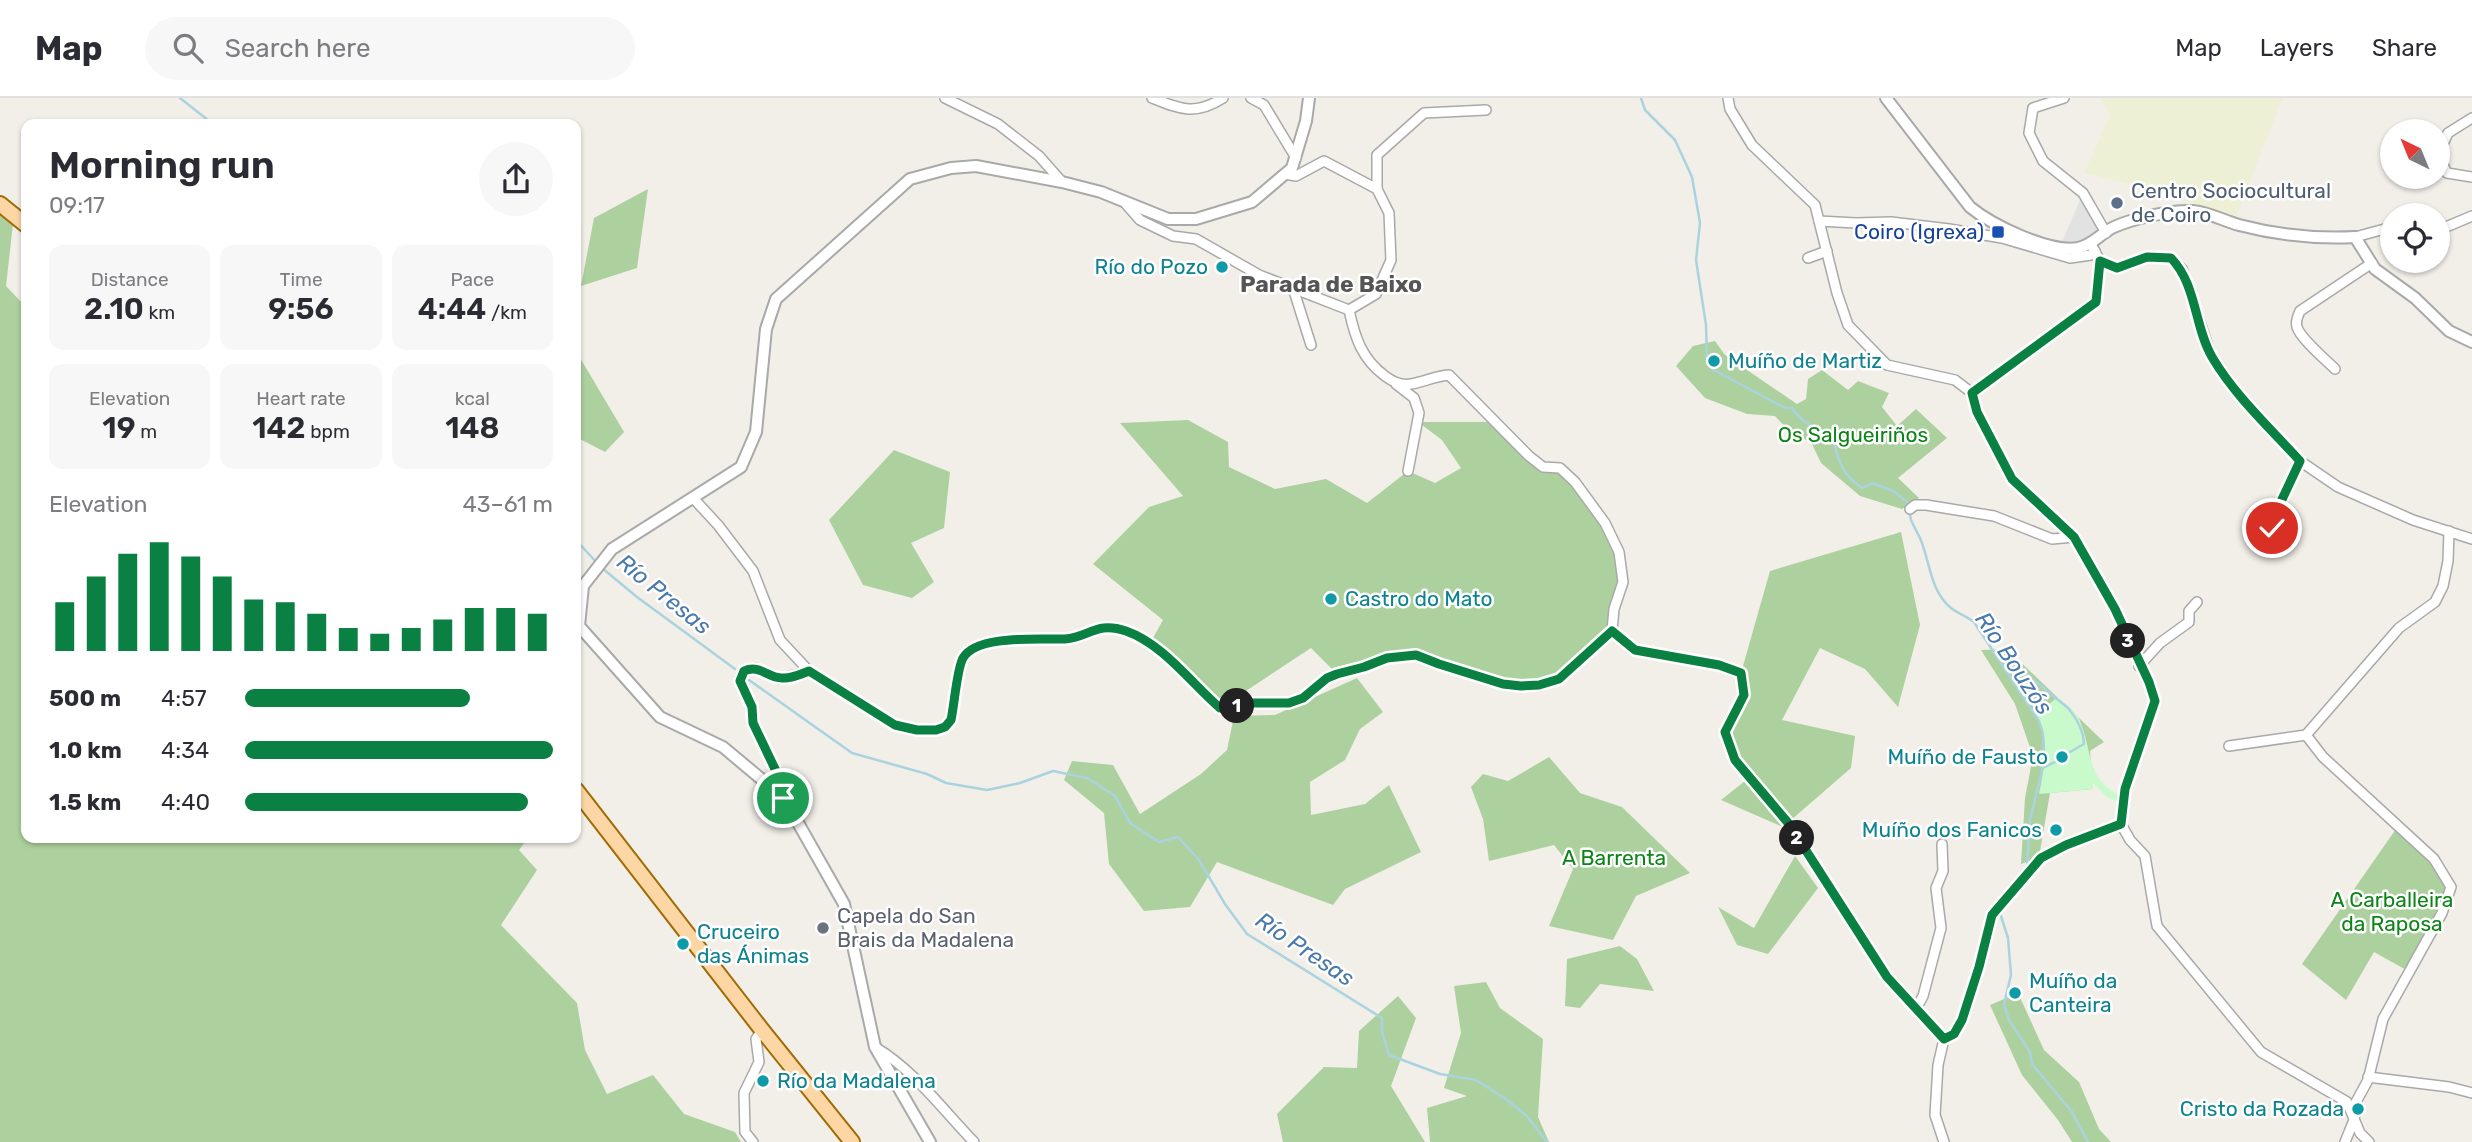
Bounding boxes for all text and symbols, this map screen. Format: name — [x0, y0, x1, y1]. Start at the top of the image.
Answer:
search box — [145, 17, 635, 80]
text: Map — [35, 29, 103, 68]
icon: search — [169, 29, 207, 67]
text: Search here — [225, 33, 370, 64]
text: Map — [2175, 34, 2222, 62]
text: Layers — [2260, 34, 2334, 62]
text: Share — [2372, 34, 2437, 62]
north arrow — [2380, 119, 2450, 189]
map controls — [2380, 119, 2450, 273]
text: Morning run — [49, 142, 275, 188]
button: share — [479, 142, 553, 216]
place label: Centro Sociocultural de Coiro — [2131, 178, 2331, 227]
text: 09:17 — [49, 191, 105, 219]
marker: Centro Sociocultural de Coiro — [2109, 195, 2125, 211]
button: locate — [2380, 203, 2450, 273]
place label: Coiro (Igrexa) — [1854, 219, 1984, 244]
marker: Coiro (Igrexa) — [1990, 224, 2006, 240]
place label: Río do Pozo — [1094, 254, 1208, 279]
marker: Río do Pozo — [1214, 259, 1230, 275]
text: Distance — [91, 268, 169, 291]
text: Time — [279, 268, 323, 291]
text: Pace — [451, 268, 494, 291]
district label: Parada de Baixo — [1240, 270, 1422, 298]
text: 2.10 — [84, 291, 144, 327]
text: 9:56 — [268, 291, 334, 327]
text: 4:44 — [418, 291, 486, 327]
text: km — [144, 301, 175, 324]
text: /km — [486, 301, 527, 324]
place label: Muíño de Martiz — [1728, 348, 1882, 373]
marker: Muíño de Martiz — [1706, 353, 1722, 369]
text: Elevation — [89, 387, 170, 410]
text: Heart rate — [256, 387, 346, 410]
text: kcal — [455, 387, 490, 410]
text: 19 — [102, 410, 136, 446]
text: 142 — [252, 410, 306, 446]
text: 148 — [445, 410, 500, 446]
text: m — [136, 420, 157, 443]
text: bpm — [306, 420, 350, 443]
park label: Os Salgueiriños — [1778, 422, 1928, 447]
text: Elevation — [49, 490, 148, 518]
text: 43–61 m — [462, 490, 553, 518]
pin — [2242, 498, 2302, 558]
icon: check — [2253, 509, 2291, 547]
water label: Río Presas — [611, 548, 717, 641]
place label: Castro do Mato — [1345, 586, 1493, 611]
marker: Castro do Mato — [1323, 591, 1339, 607]
water label: Río Bouzós — [1969, 606, 2059, 720]
pin: 3 — [2110, 624, 2146, 658]
text: 3 — [2121, 629, 2134, 652]
text: 500 m — [49, 684, 121, 712]
text: 4:57 — [161, 684, 207, 712]
pin: 1 — [1220, 688, 1254, 724]
text: 1 — [1232, 694, 1241, 717]
text: 1.0 km — [49, 736, 122, 764]
text: 4:34 — [161, 736, 209, 764]
place label: Muíño de Fausto — [1887, 744, 2048, 769]
marker: Muíño de Fausto — [2054, 749, 2070, 765]
pin — [753, 768, 813, 828]
icon: arrive — [764, 779, 802, 817]
text: 1.5 km — [49, 788, 121, 816]
text: 4:40 — [161, 788, 210, 816]
place label: Muíño dos Fanicos — [1862, 817, 2042, 842]
pin: 2 — [1780, 820, 1814, 856]
marker: Muíño dos Fanicos — [2048, 822, 2064, 838]
text: 2 — [1790, 826, 1803, 849]
park label: A Barrenta — [1562, 845, 1666, 870]
park label: A Carballeira da Raposa — [2331, 887, 2453, 936]
place label: Capela do San Brais da Madalena — [837, 903, 1014, 952]
water label: Río Presas — [1250, 906, 1360, 992]
place label: Cruceiro das Ánimas — [697, 919, 809, 968]
marker: Capela do San Brais da Madalena — [815, 920, 831, 936]
marker: Cruceiro das Ánimas — [675, 936, 691, 952]
place label: Muíño da Canteira — [2029, 968, 2117, 1017]
marker: Muíño da Canteira — [2007, 985, 2023, 1001]
place label: Río da Madalena — [777, 1068, 936, 1093]
marker: Río da Madalena — [755, 1073, 771, 1089]
place label: Cristo da Rozada — [2180, 1096, 2344, 1121]
marker: Cristo da Rozada — [2350, 1101, 2366, 1117]

